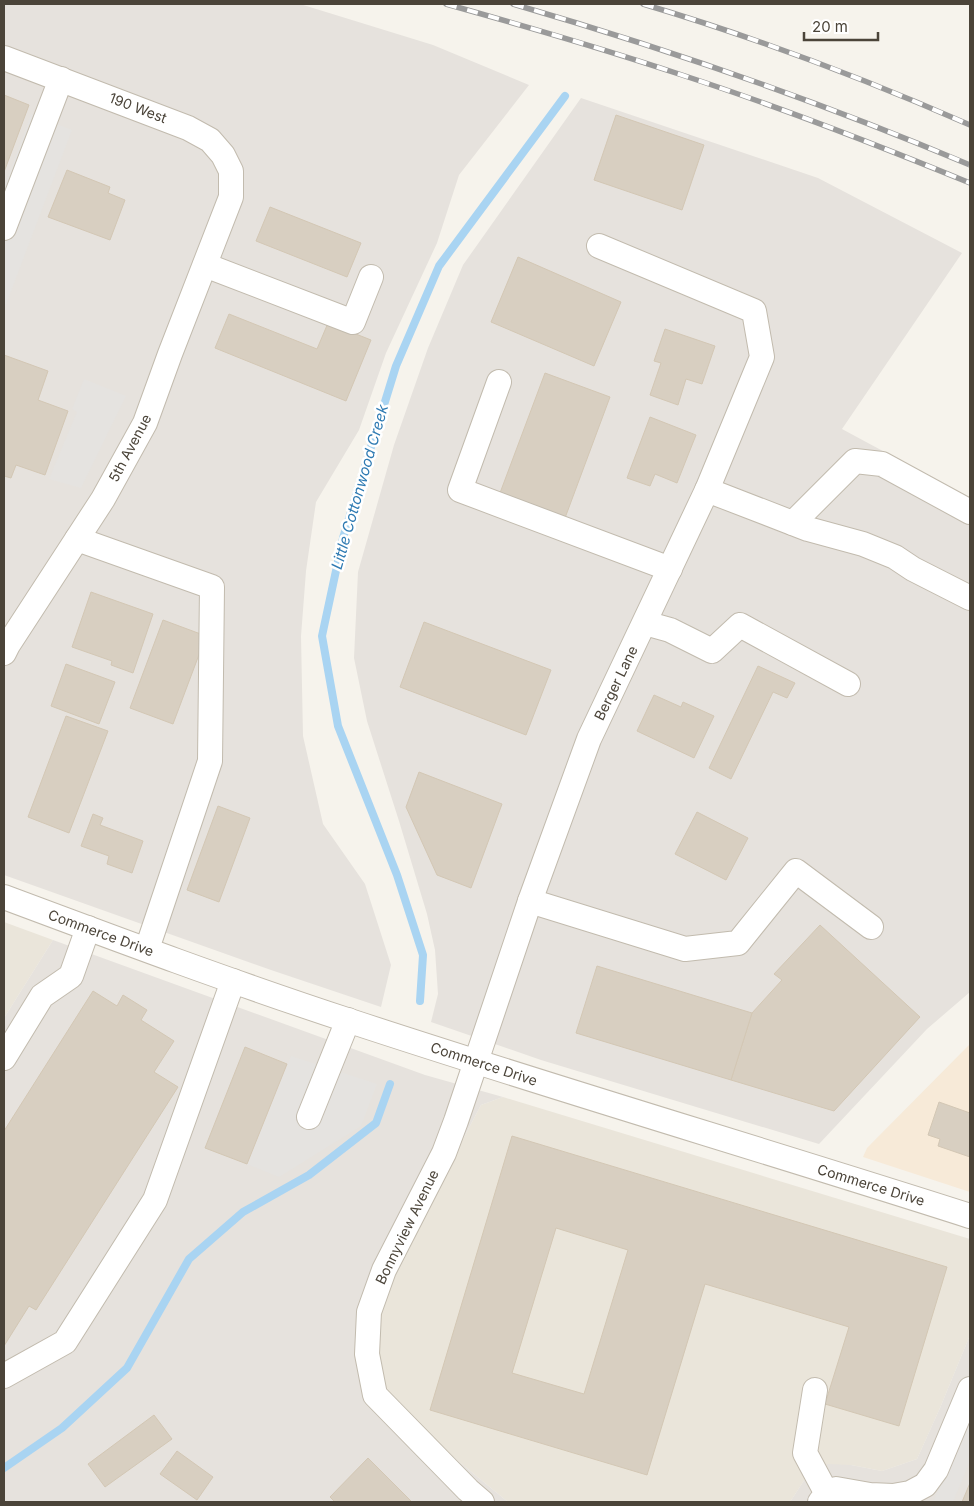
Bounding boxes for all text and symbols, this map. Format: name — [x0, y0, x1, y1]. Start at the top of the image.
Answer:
scale bar — [804, 10, 878, 42]
text: 20 m — [812, 17, 848, 36]
street label: 190 West — [107, 89, 170, 126]
water label: Little Cottonwood Creek — [327, 402, 392, 571]
street label: 5th Avenue — [105, 411, 155, 485]
street label: Berger Lane — [590, 643, 641, 723]
street label: Commerce Drive — [46, 906, 156, 960]
street label: Commerce Drive — [429, 1038, 540, 1089]
street label: Commerce Drive — [815, 1160, 927, 1209]
street label: Bonnyview Avenue — [371, 1167, 442, 1287]

